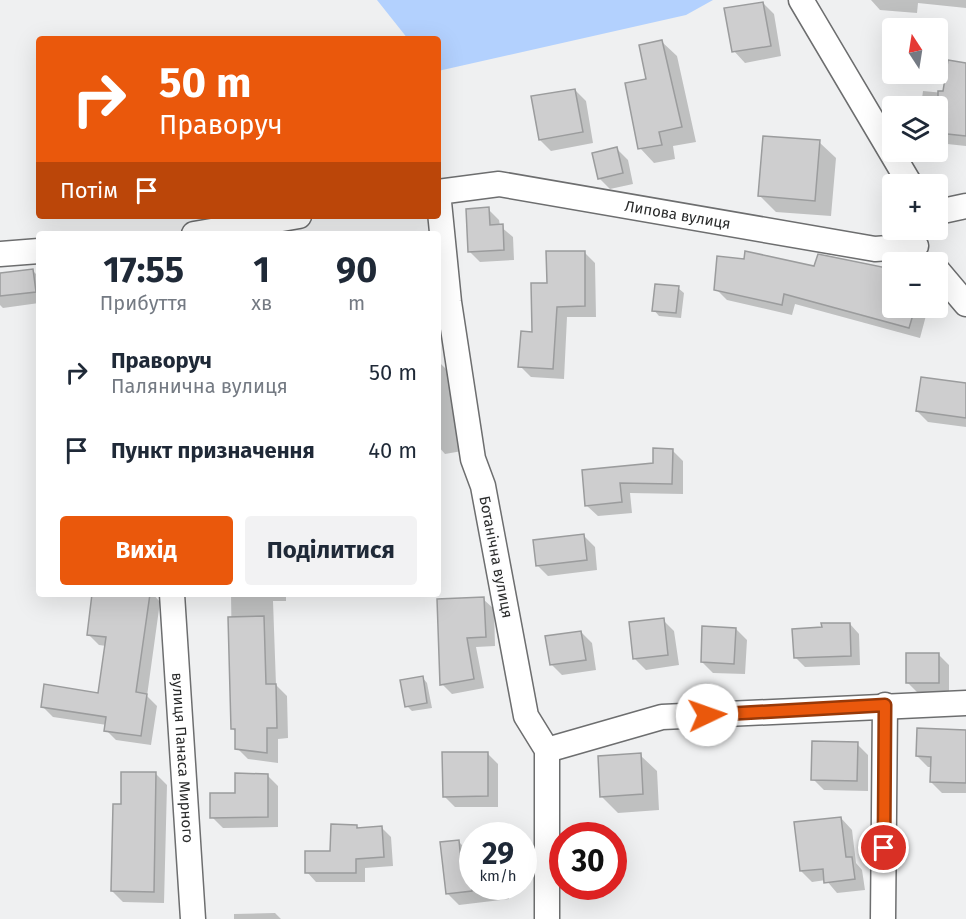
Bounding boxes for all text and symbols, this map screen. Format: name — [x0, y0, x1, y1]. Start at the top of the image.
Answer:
north arrow — [882, 18, 948, 84]
map controls — [882, 18, 948, 318]
text: 50 m — [159, 58, 252, 108]
icon: right — [60, 60, 138, 138]
button: layers — [882, 96, 948, 162]
text: Праворуч — [159, 109, 283, 141]
icon: arrive — [130, 174, 163, 207]
button: + — [882, 174, 948, 240]
text: Потім — [60, 177, 118, 204]
street label: Липова вулиця — [623, 197, 732, 233]
text: 17:55 — [103, 248, 184, 292]
text: 1 — [253, 248, 270, 292]
text: 90 — [336, 248, 377, 292]
button: − — [882, 252, 948, 318]
text: Прибуття — [100, 291, 187, 315]
text: хв — [251, 291, 272, 315]
text: m — [348, 291, 365, 315]
text: Праворуч — [111, 347, 212, 374]
icon: right — [60, 356, 93, 389]
text: 50 m — [369, 359, 417, 386]
text: Палянична вулиця — [111, 374, 288, 398]
icon: arrive — [60, 434, 93, 467]
text: Пункт призначення — [111, 437, 315, 464]
text: 40 m — [368, 437, 417, 464]
street label: Ботанічна вулиця — [475, 494, 517, 620]
button: Вихід — [60, 516, 233, 585]
button: Поділитися — [245, 516, 417, 585]
street label: вулиця Панаса Мирного — [168, 672, 197, 843]
position arrow — [675, 683, 739, 747]
speed limit sign: 30 — [549, 822, 627, 900]
pin — [858, 822, 909, 873]
icon: arrive — [867, 831, 900, 864]
text: 29 — [482, 836, 514, 872]
text: km/h — [479, 867, 517, 885]

